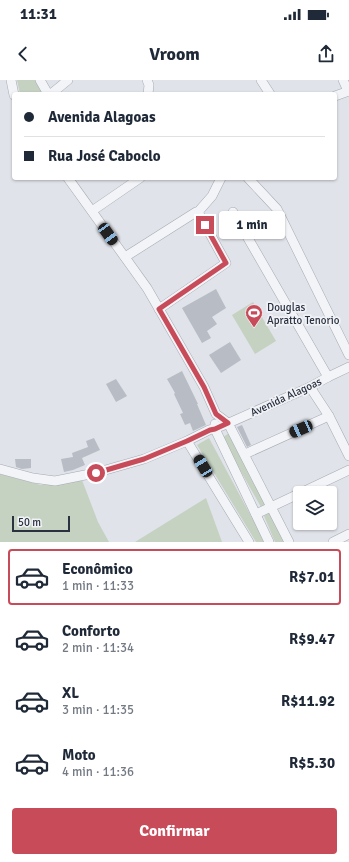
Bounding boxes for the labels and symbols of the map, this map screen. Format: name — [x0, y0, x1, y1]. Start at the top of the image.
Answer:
callout: 1 min — [219, 211, 285, 239]
route end — [196, 216, 214, 234]
car — [96, 221, 120, 247]
place label: Douglas Apratto Tenorio — [267, 301, 340, 327]
sports icon: Douglas Apratto Tenorio — [244, 303, 264, 328]
street label: Avenida Alagoas — [248, 375, 324, 419]
car — [288, 419, 314, 439]
car — [192, 453, 214, 479]
route start — [87, 464, 105, 482]
scale bar — [12, 514, 70, 533]

